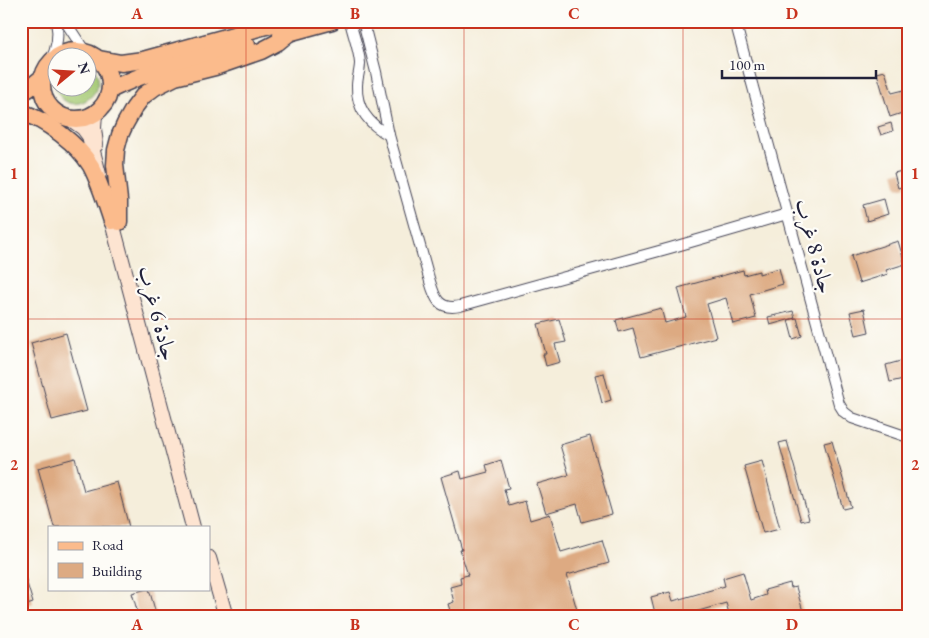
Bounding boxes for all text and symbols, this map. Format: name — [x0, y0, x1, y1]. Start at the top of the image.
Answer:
text: A — [130, 3, 143, 24]
text: B — [350, 3, 360, 24]
text: C — [568, 3, 580, 24]
text: D — [786, 3, 798, 24]
north arrow — [48, 48, 98, 98]
scale bar — [722, 48, 875, 80]
text: 100 m — [729, 55, 766, 74]
text: N — [74, 60, 95, 77]
text: 1 — [10, 163, 18, 184]
text: 1 — [911, 163, 919, 184]
street label: جادة 8 غرب — [787, 195, 842, 297]
street label: جادة 6 غرب — [130, 262, 185, 364]
text: 2 — [10, 454, 19, 475]
text: 2 — [911, 454, 920, 475]
legend — [48, 526, 210, 590]
text: Road — [92, 535, 124, 554]
text: Building — [92, 561, 142, 580]
text: A — [130, 614, 143, 635]
text: B — [350, 614, 360, 635]
text: C — [568, 614, 580, 635]
text: D — [786, 614, 798, 635]

